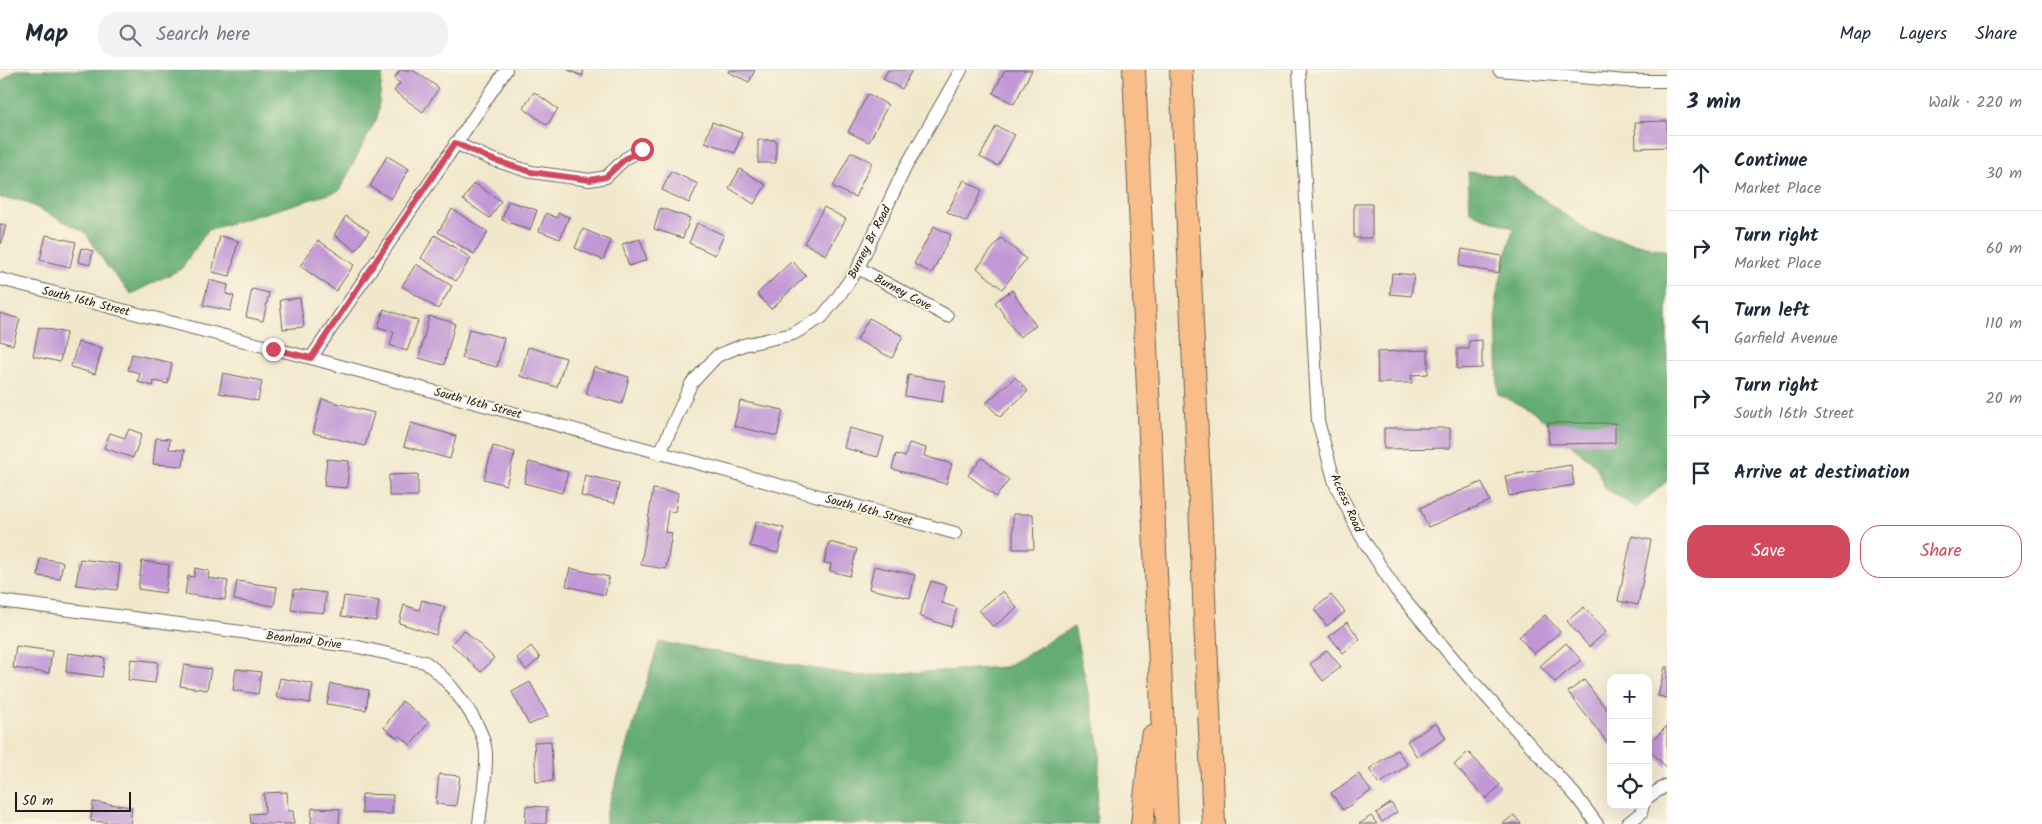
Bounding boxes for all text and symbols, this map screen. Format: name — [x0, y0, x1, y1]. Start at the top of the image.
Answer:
search box — [98, 12, 448, 57]
text: Map — [25, 15, 68, 54]
text: Search here — [156, 20, 250, 50]
text: Map — [1840, 20, 1871, 49]
text: Layers — [1899, 20, 1947, 49]
text: Share — [1975, 20, 2017, 49]
icon: search — [116, 21, 144, 49]
text: 3 min — [1687, 86, 1741, 119]
text: Walk · 220 m — [1928, 90, 2022, 115]
route start — [631, 138, 654, 161]
text: Continue — [1734, 146, 1807, 176]
icon: ahead — [1687, 159, 1715, 187]
text: 30 m — [1986, 161, 2022, 186]
text: Market Place — [1734, 176, 1821, 201]
street label: Burney Br Road — [843, 201, 897, 282]
text: Turn right — [1734, 221, 1819, 251]
icon: right — [1687, 234, 1715, 262]
text: 60 m — [1986, 236, 2022, 261]
text: Market Place — [1734, 251, 1821, 276]
street label: Burney Cove — [871, 269, 935, 316]
street label: South 16th Street — [40, 281, 132, 322]
text: Turn left — [1734, 296, 1809, 326]
icon: left — [1687, 309, 1715, 337]
text: 110 m — [1985, 311, 2022, 336]
text: Garfield Avenue — [1734, 326, 1838, 351]
route end — [262, 338, 285, 361]
text: Turn right — [1734, 371, 1819, 401]
street label: South 16th Street — [432, 383, 524, 424]
icon: right — [1687, 384, 1715, 412]
text: 20 m — [1986, 386, 2022, 411]
text: South 16th Street — [1734, 401, 1854, 426]
text: Arrive at destination — [1734, 458, 1910, 488]
icon: arrive — [1687, 459, 1715, 487]
street label: Access Road — [1325, 471, 1368, 537]
street label: South 16th Street — [823, 490, 915, 531]
button: Save — [1687, 525, 1850, 578]
button: Share — [1860, 525, 2022, 578]
street label: Beanland Drive — [265, 626, 343, 655]
map controls — [1607, 674, 1652, 809]
button: + — [1607, 674, 1652, 719]
button: − — [1607, 719, 1652, 764]
button: locate — [1607, 764, 1652, 809]
scale bar — [15, 789, 131, 812]
text: 50 m — [22, 790, 53, 812]

